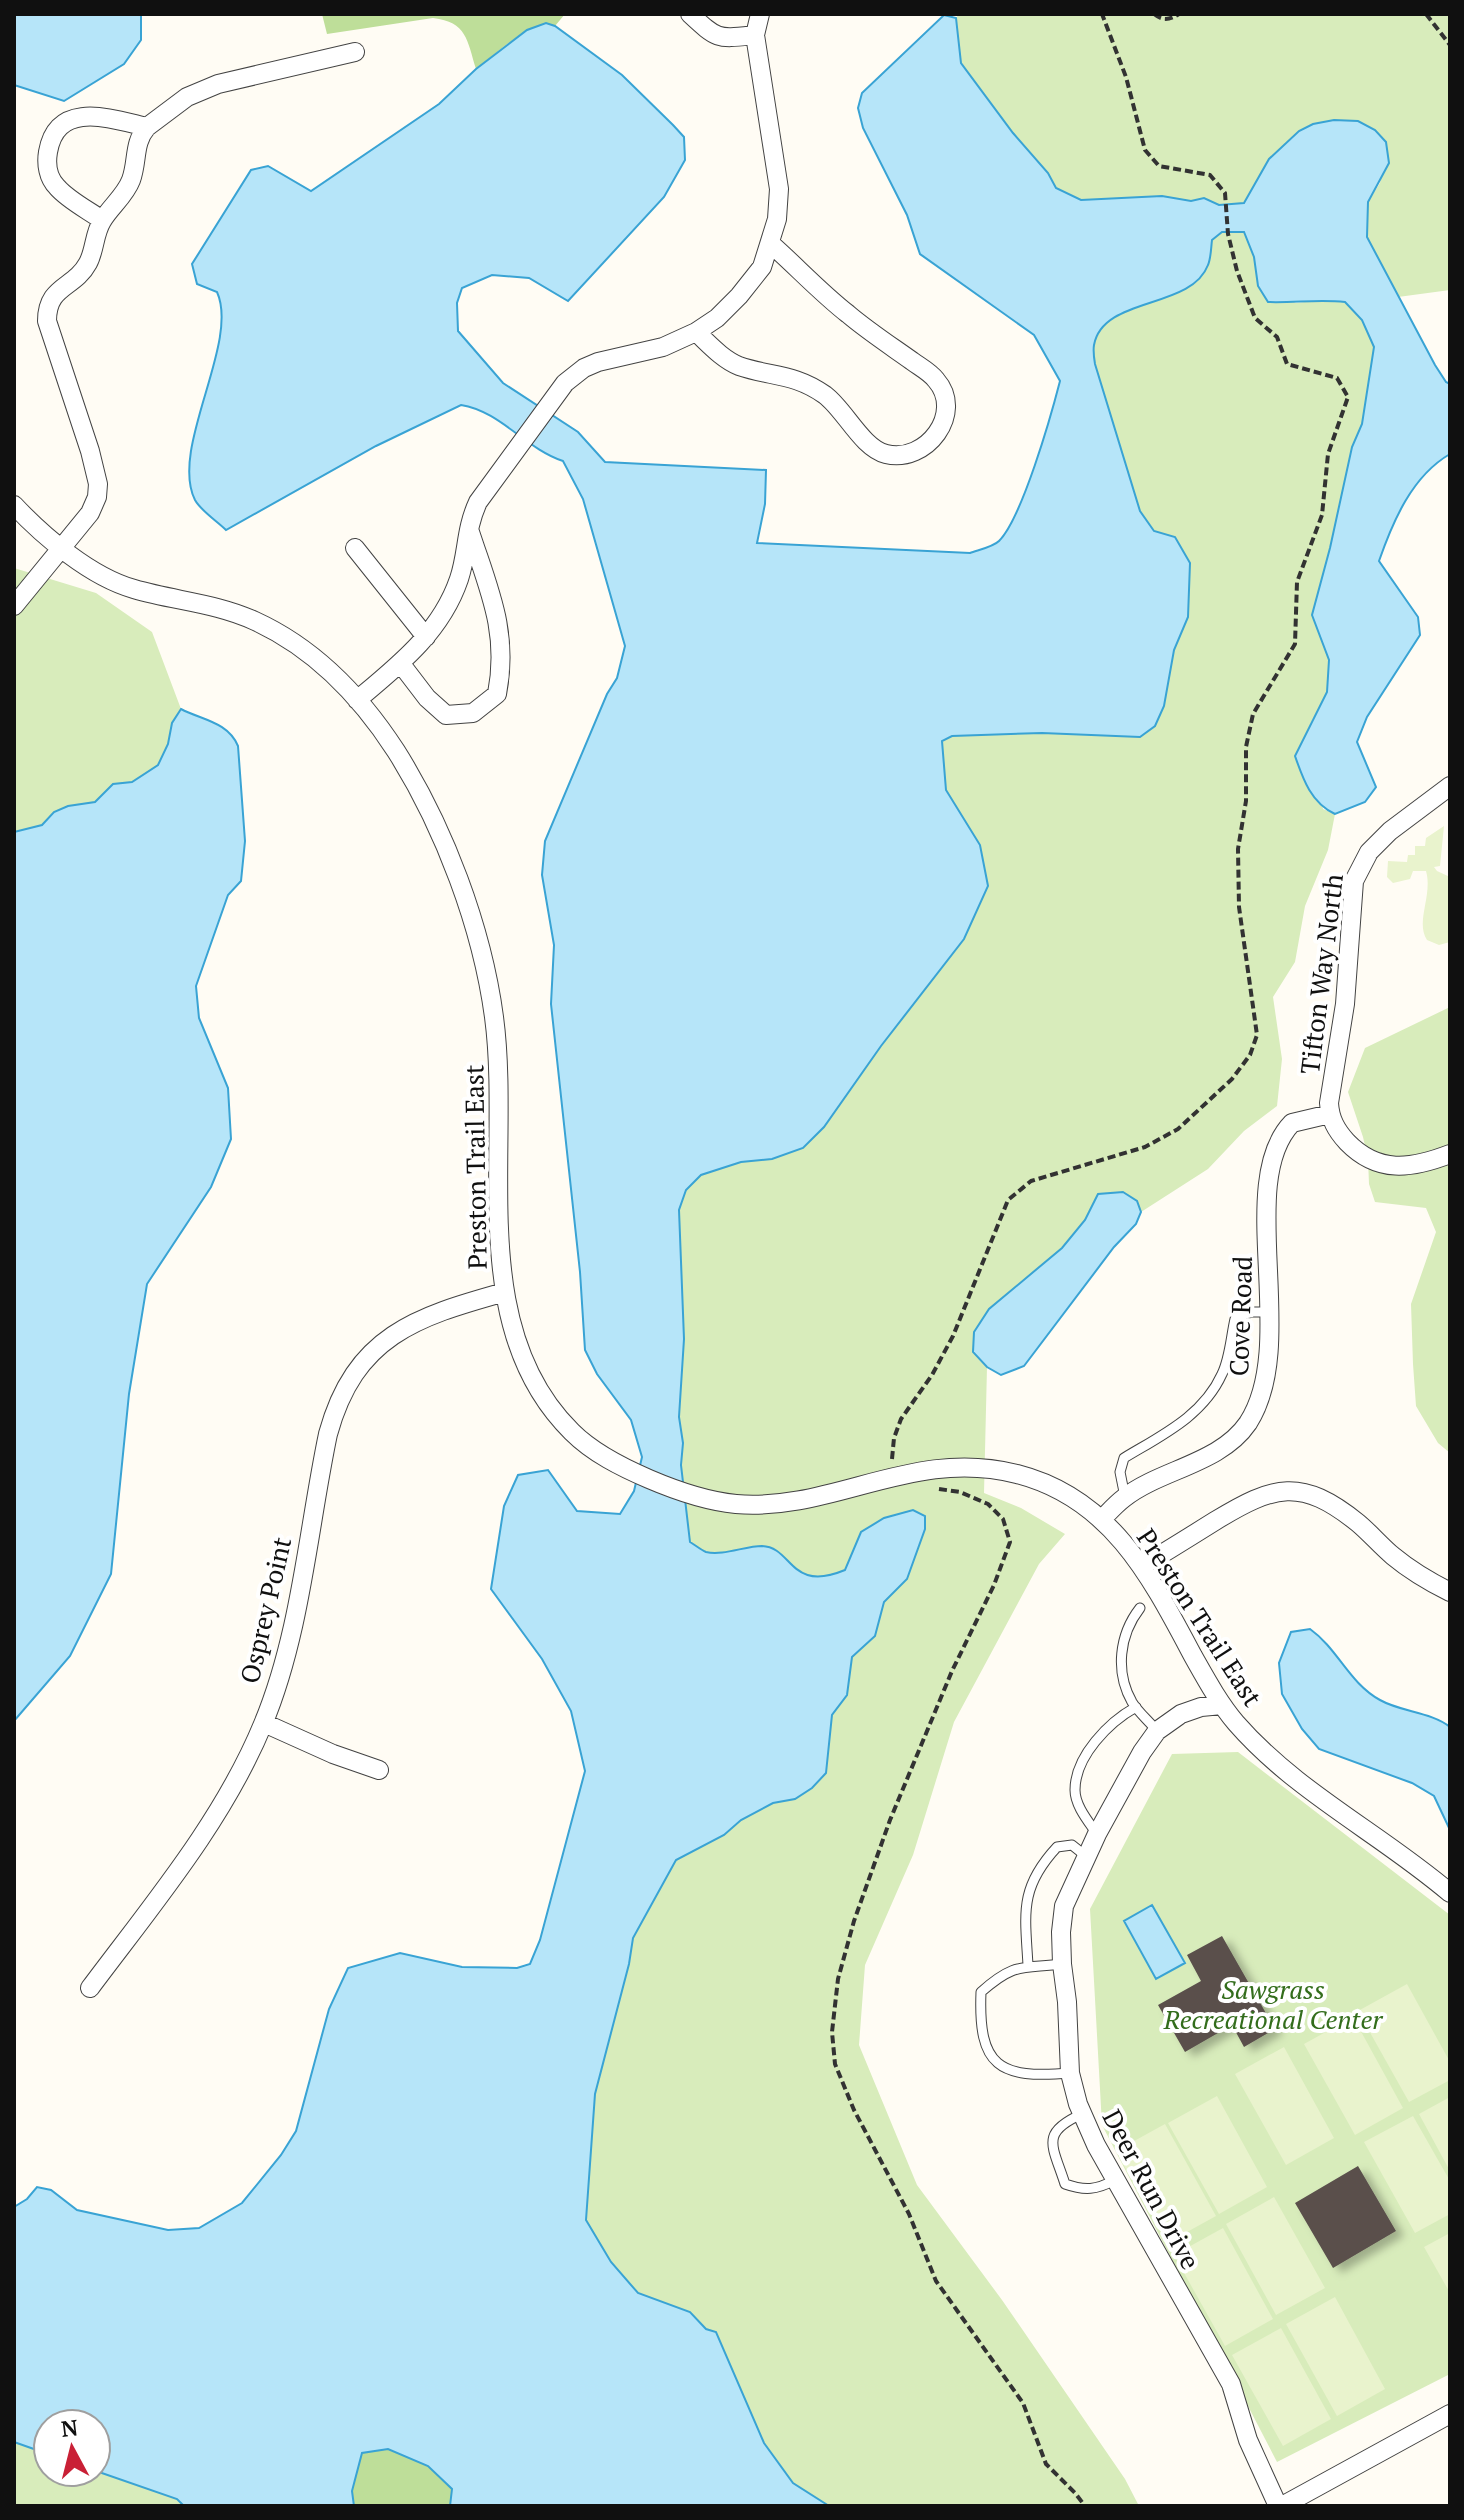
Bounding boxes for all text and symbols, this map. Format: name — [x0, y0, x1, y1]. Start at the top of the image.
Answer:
street label: Tifton Way North — [1292, 872, 1350, 1076]
street label: Preston Trail East — [456, 1064, 494, 1270]
street label: Cove Road — [1221, 1255, 1259, 1377]
street label: Preston Trail East — [1130, 1522, 1270, 1713]
street label: Osprey Point — [232, 1533, 298, 1687]
park label: Sawgrass Recreational Center — [1163, 1972, 1383, 2036]
street label: Deer Run Drive — [1096, 2103, 1208, 2275]
north arrow — [32, 2408, 112, 2488]
text: N — [59, 2412, 80, 2443]

